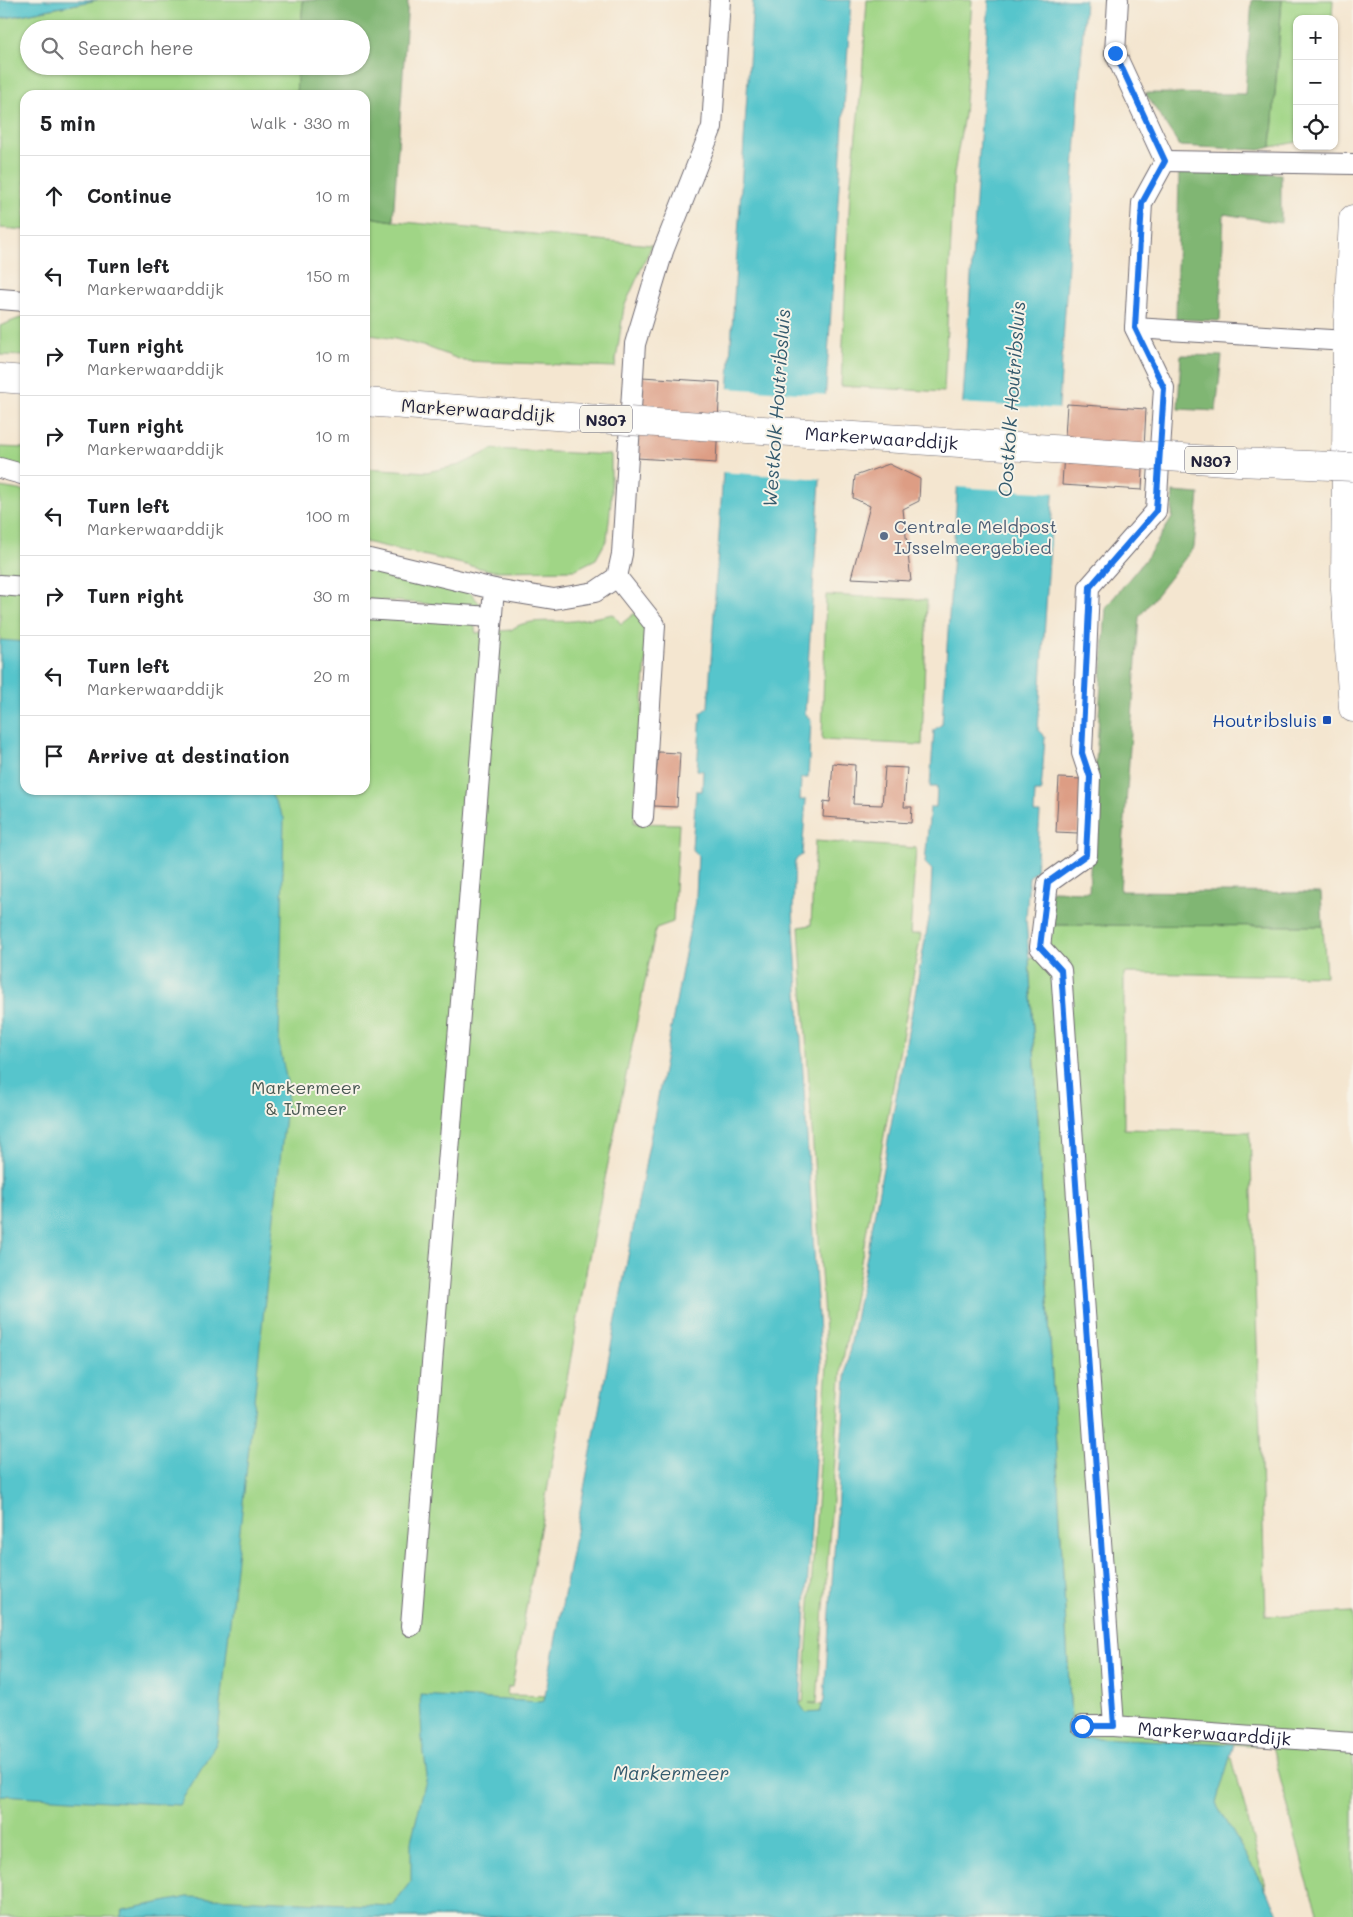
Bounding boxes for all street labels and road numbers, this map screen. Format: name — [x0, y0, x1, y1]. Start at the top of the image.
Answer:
street label: Markerwaarddijk — [400, 393, 556, 427]
road number: N307 — [580, 406, 632, 432]
street label: Markerwaarddijk — [804, 421, 959, 455]
road number: N307 — [1185, 446, 1237, 474]
street label: Markerwaarddijk — [1137, 1716, 1292, 1751]

